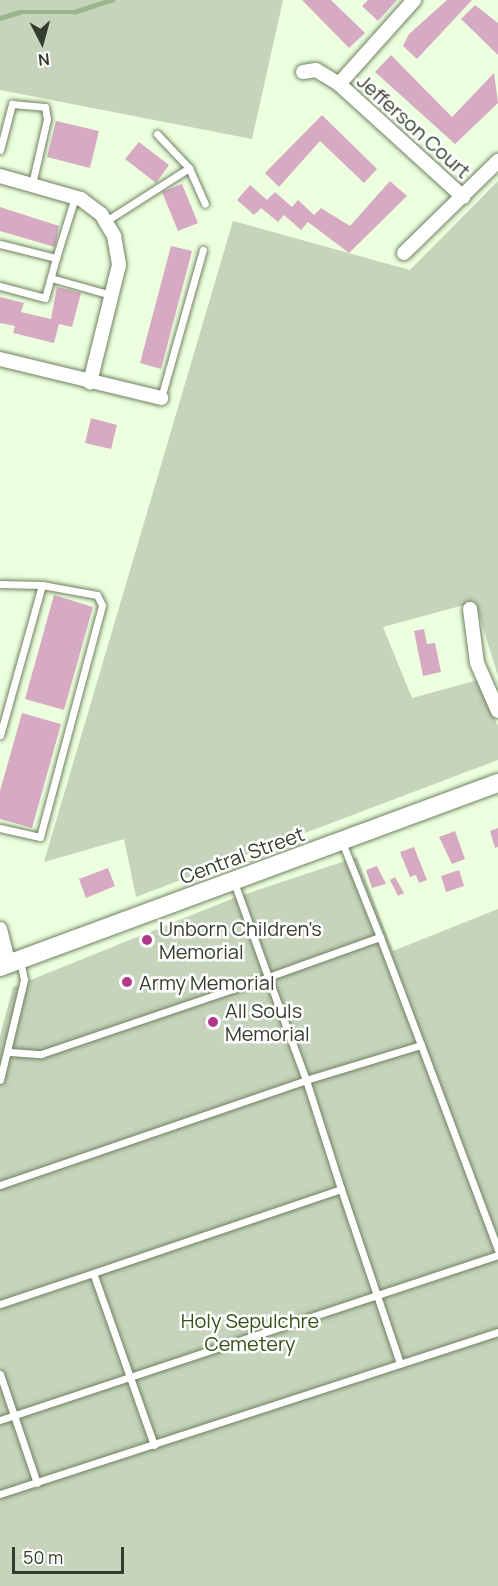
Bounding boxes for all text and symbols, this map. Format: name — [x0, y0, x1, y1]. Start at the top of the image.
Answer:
north arrow — [12, 12, 72, 72]
text: N — [37, 48, 51, 71]
street label: Jefferson Court — [353, 69, 475, 183]
street label: Central Street — [176, 821, 308, 889]
place label: Unborn Children's Memorial — [159, 916, 322, 963]
marker: Unborn Children's Memorial — [140, 933, 154, 947]
place label: Army Memorial — [139, 970, 275, 994]
marker: Army Memorial — [120, 975, 134, 989]
place label: All Souls Memorial — [225, 999, 310, 1046]
marker: All Souls Memorial — [206, 1015, 220, 1029]
park label: Holy Sepulchre Cemetery — [181, 1308, 319, 1355]
scale bar — [15, 1535, 128, 1573]
text: 50 m — [23, 1545, 63, 1569]

